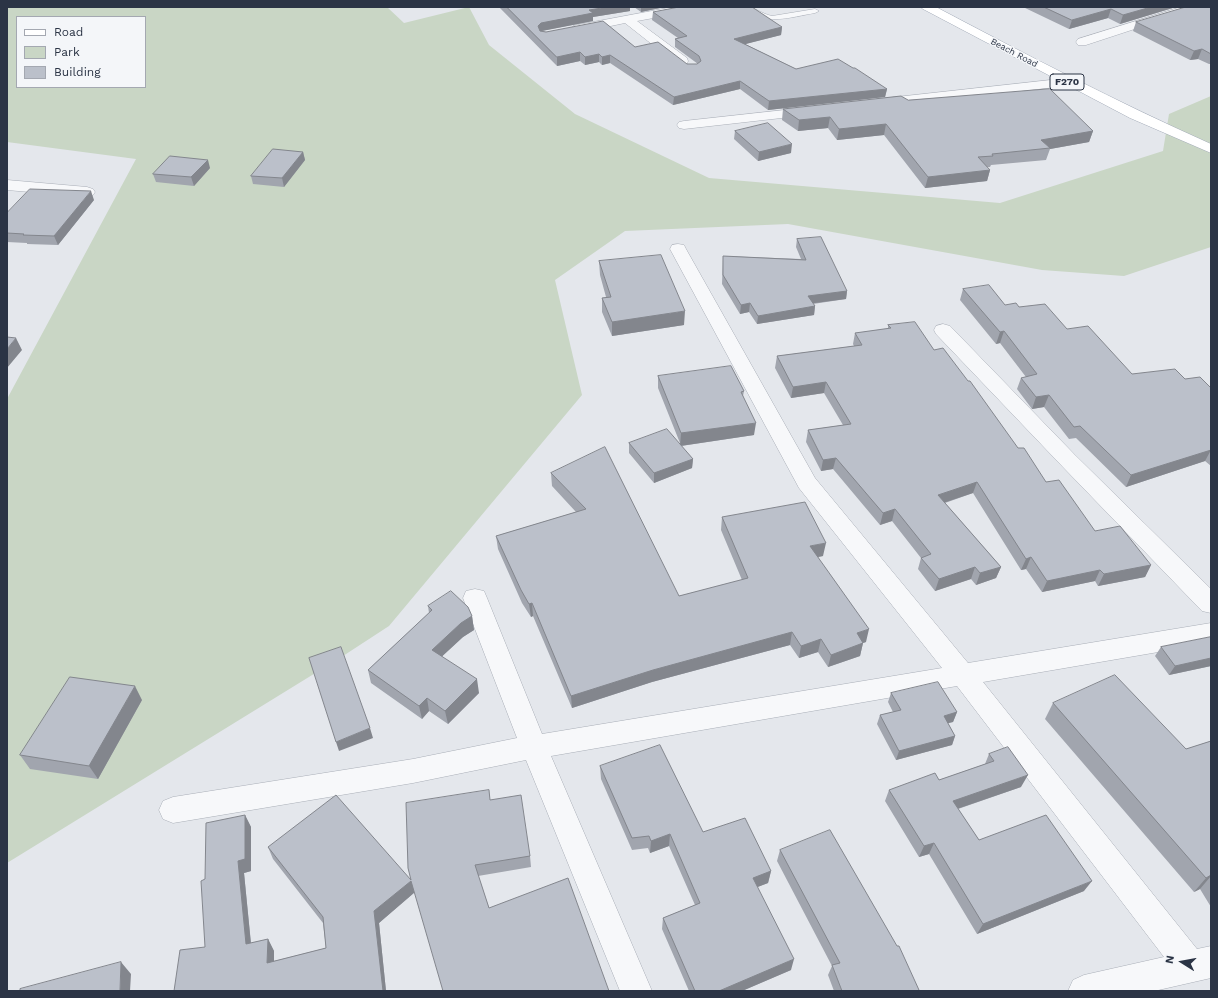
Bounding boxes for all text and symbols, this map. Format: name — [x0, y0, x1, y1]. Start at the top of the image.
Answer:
legend — [16, 16, 146, 88]
text: Road — [54, 25, 83, 39]
street label: Beach Road — [989, 36, 1039, 70]
text: Park — [54, 45, 80, 59]
text: Building — [54, 65, 101, 79]
road number: F270 — [1050, 74, 1084, 90]
north arrow — [1162, 942, 1202, 982]
text: N — [1163, 954, 1177, 965]

